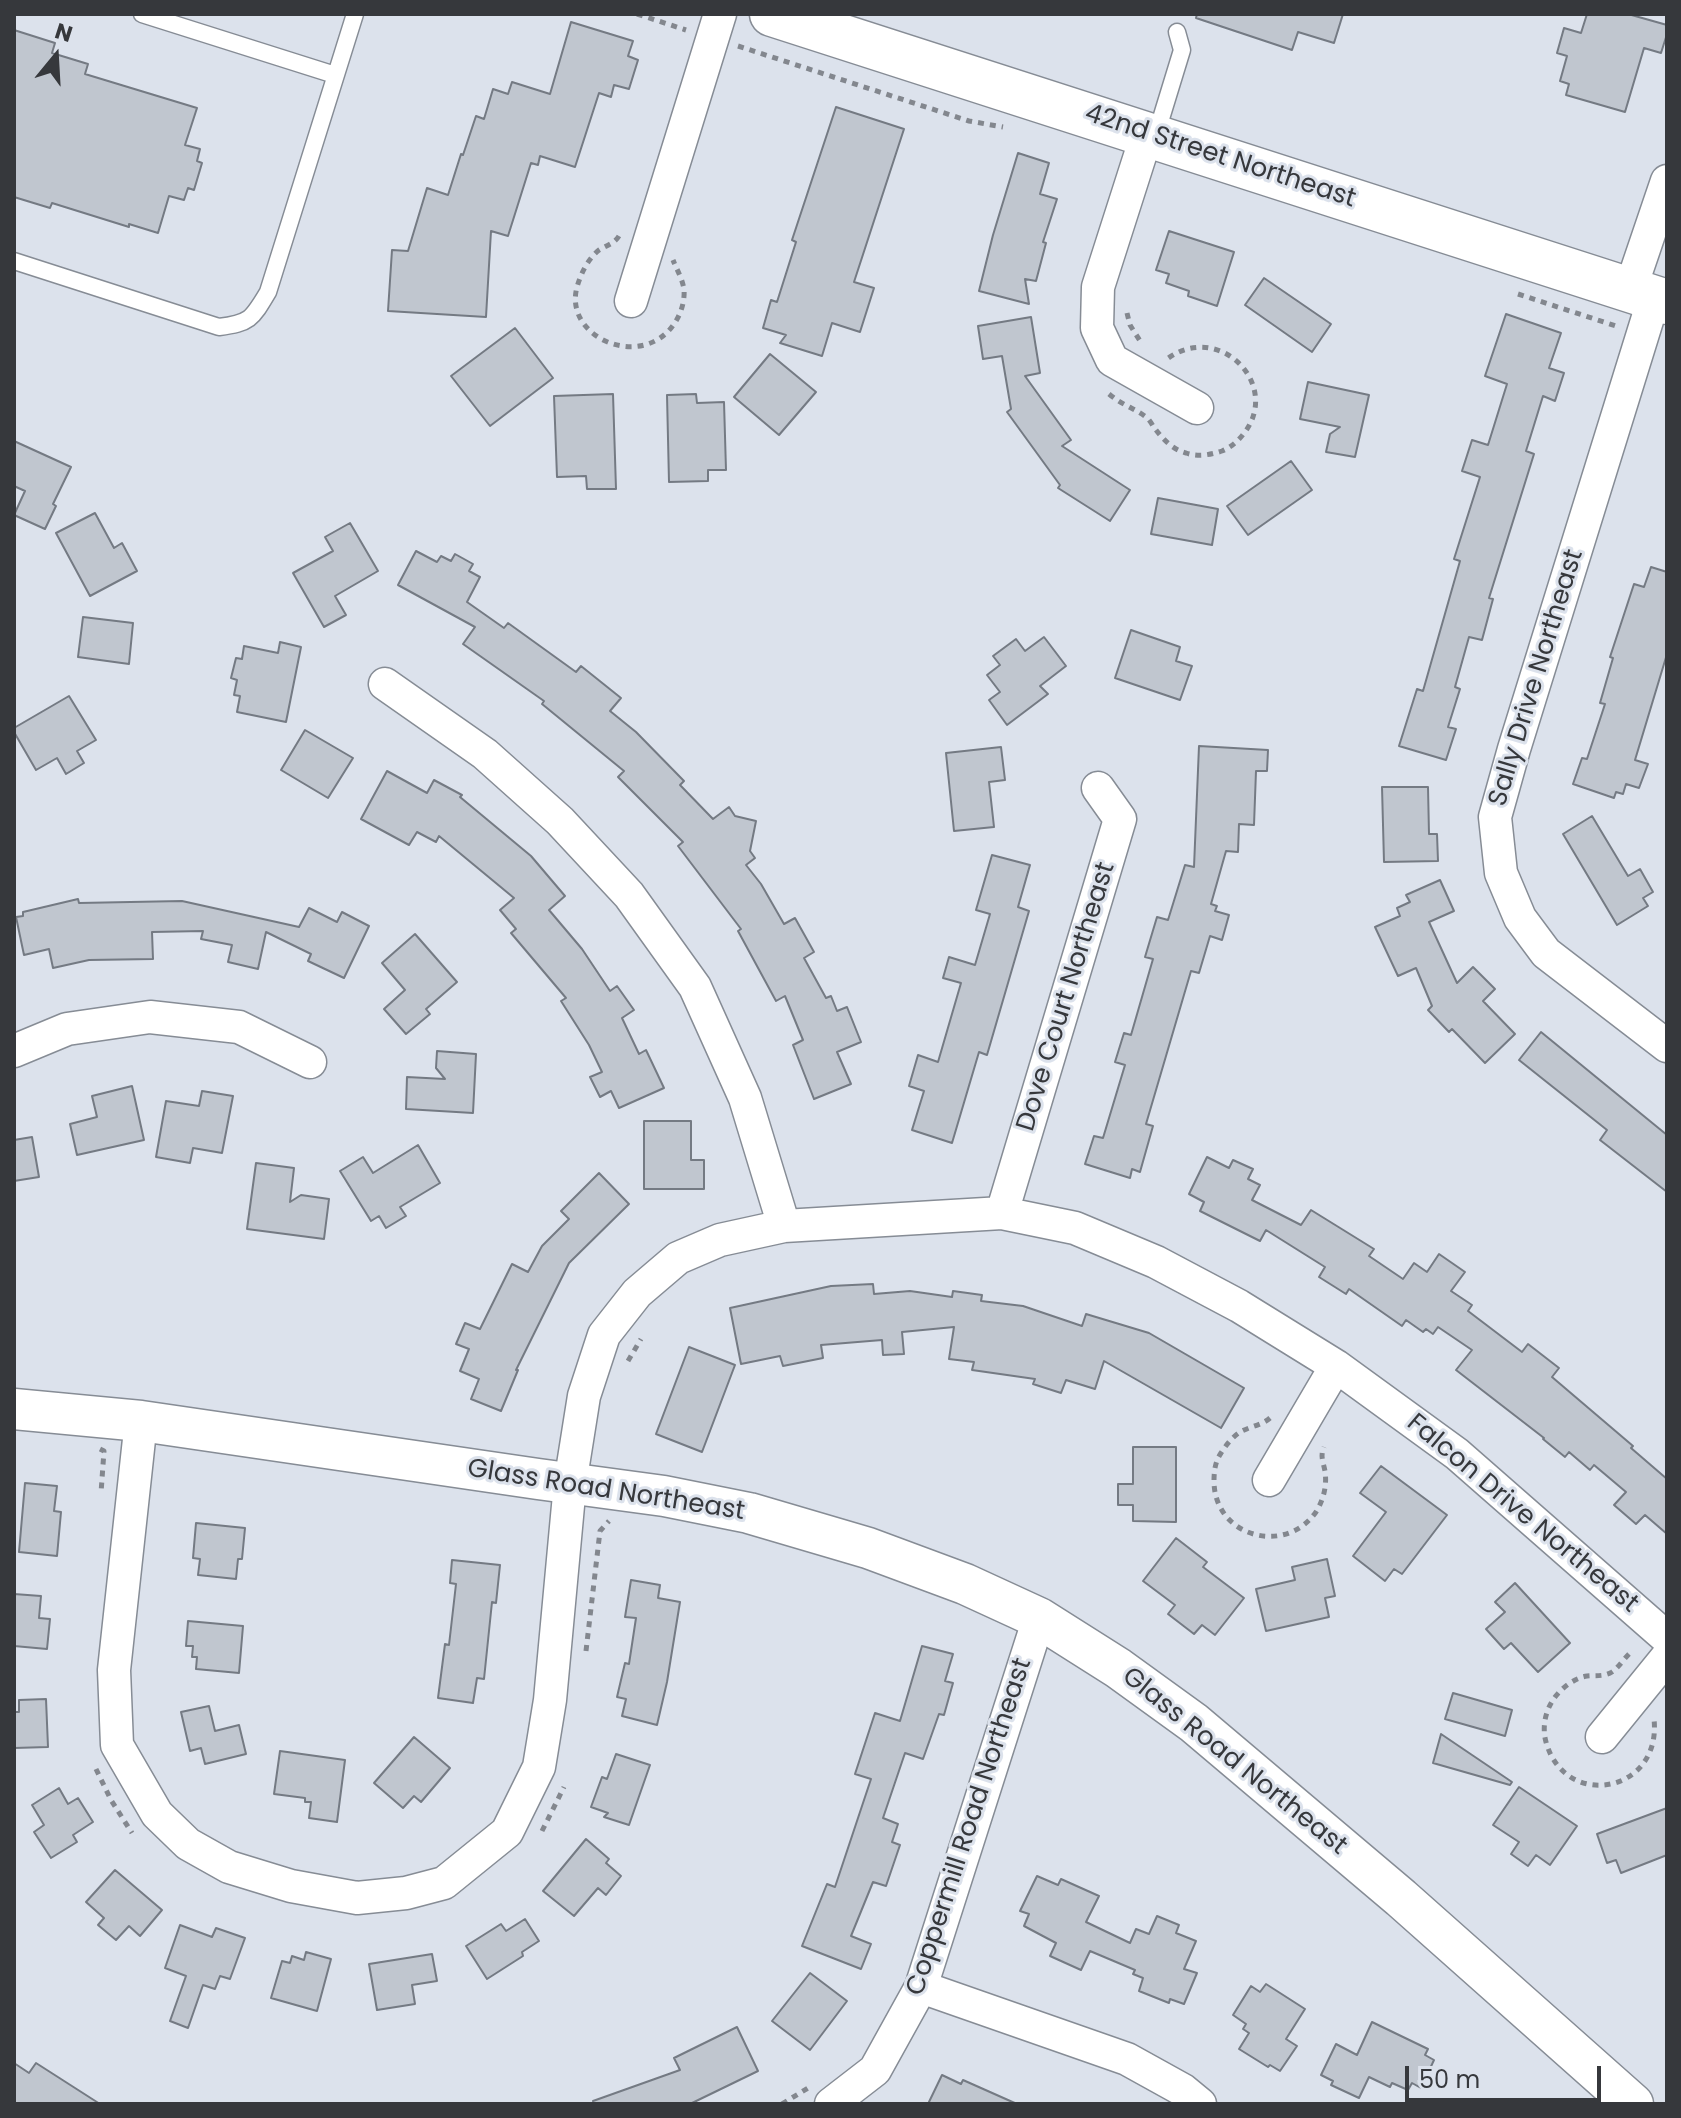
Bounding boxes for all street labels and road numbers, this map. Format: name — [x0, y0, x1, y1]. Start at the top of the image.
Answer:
street label: 42nd Street Northeast — [1081, 98, 1359, 216]
street label: Sally Drive Northeast — [1483, 546, 1591, 810]
street label: Dove Court Northeast — [1011, 859, 1123, 1135]
street label: Falcon Drive Northeast — [1400, 1408, 1644, 1620]
street label: Glass Road Northeast — [465, 1454, 747, 1528]
street label: Coppermill Road Northeast — [901, 1655, 1039, 1999]
street label: Glass Road Northeast — [1115, 1662, 1353, 1862]

